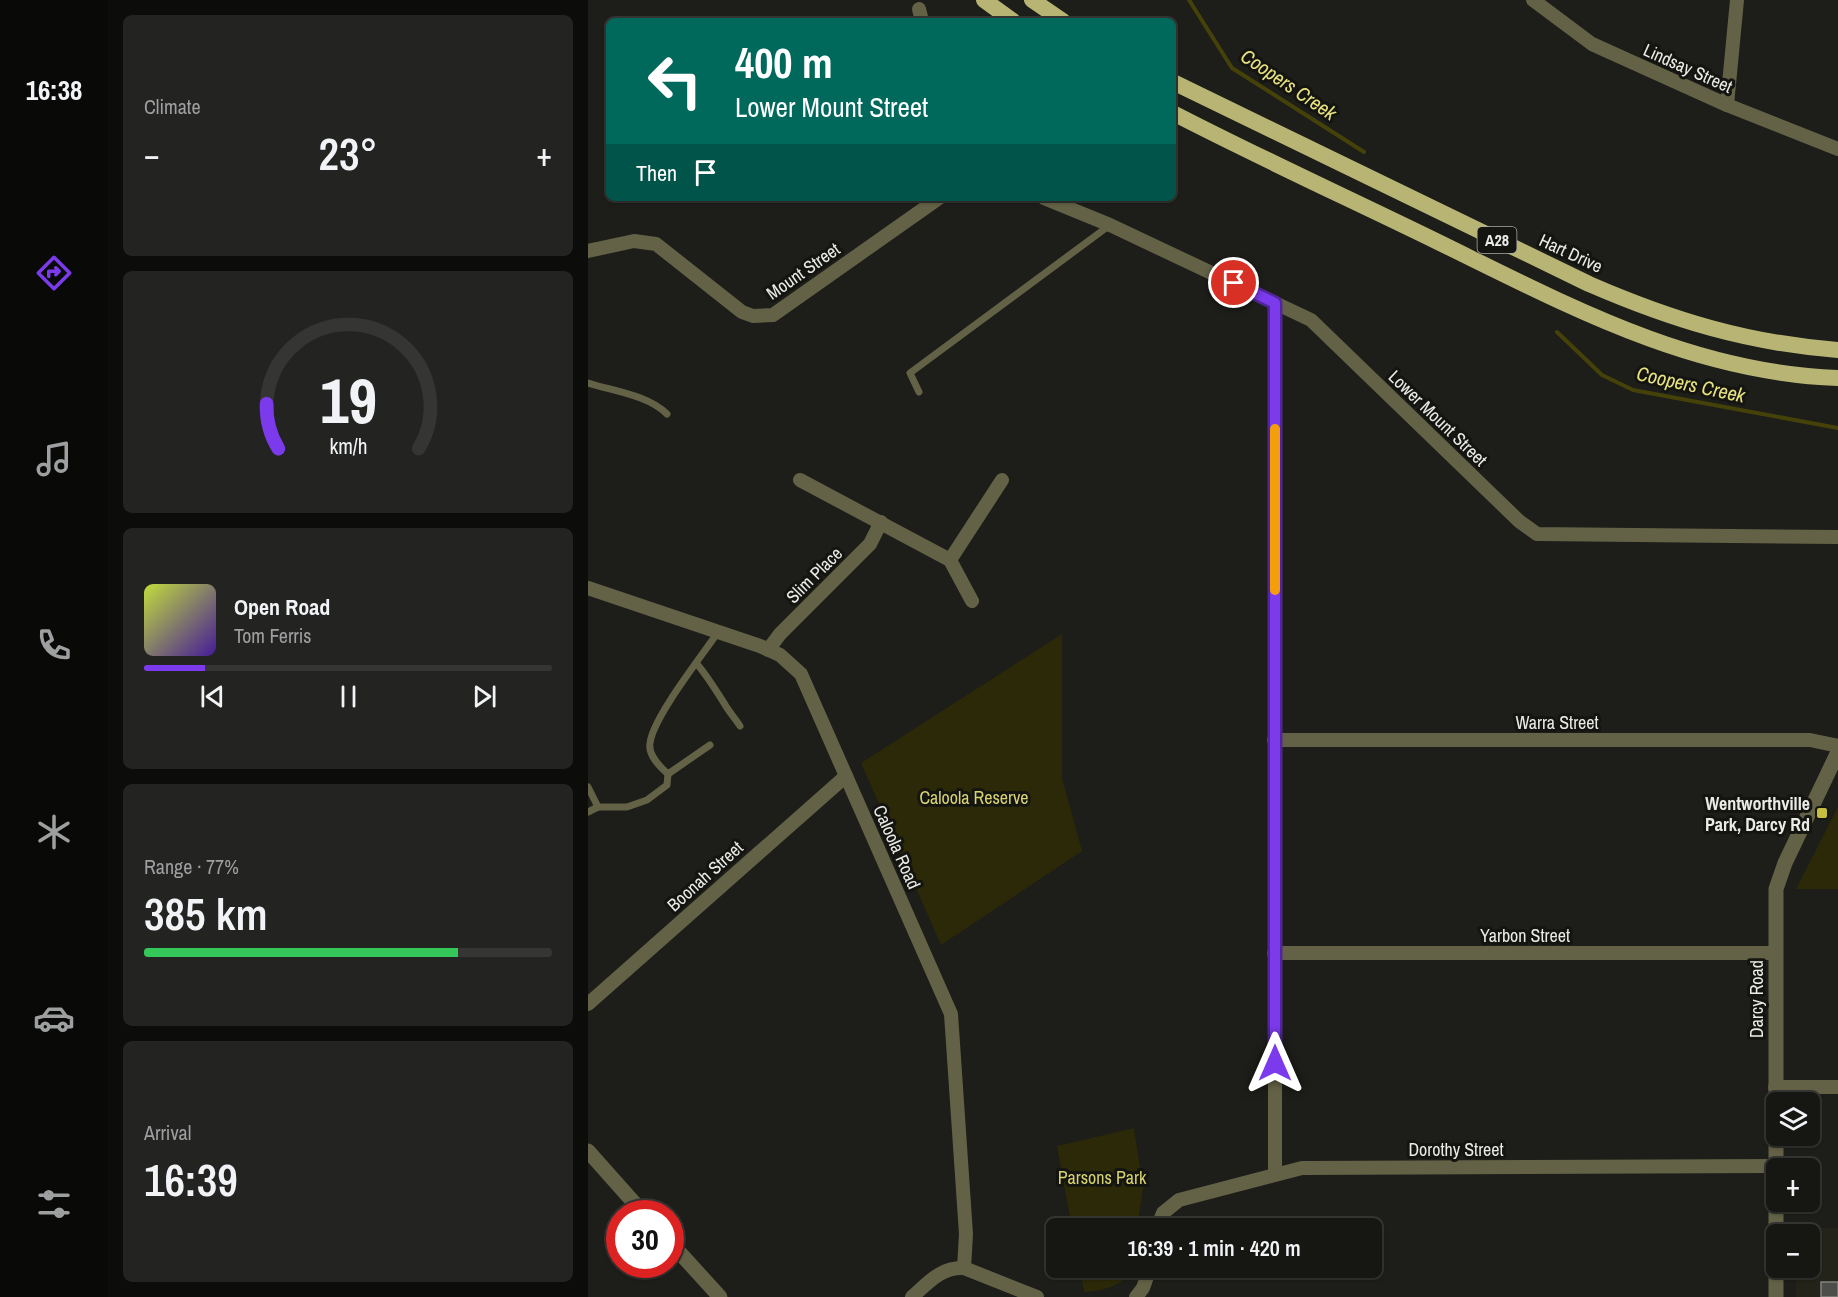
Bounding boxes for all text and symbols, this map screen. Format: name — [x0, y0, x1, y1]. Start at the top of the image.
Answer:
text: 400 m — [735, 35, 833, 91]
street label: Lindsay Street — [1639, 37, 1737, 99]
icon: left — [636, 42, 714, 120]
water label: Coopers Creek — [1236, 42, 1343, 126]
text: 16:38 — [26, 72, 82, 108]
text: Lower Mount Street — [735, 89, 928, 125]
text: Climate — [144, 93, 201, 120]
text: 23° — [318, 123, 378, 184]
text: − — [144, 132, 160, 176]
text: + — [536, 132, 552, 176]
icon: arrive — [689, 156, 722, 189]
text: Then — [636, 158, 677, 188]
road number: A28 — [1478, 227, 1516, 253]
street label: Hart Drive — [1535, 227, 1607, 279]
street label: Mount Street — [761, 237, 845, 305]
icon: directions — [33, 252, 75, 294]
pin — [1208, 257, 1259, 308]
icon: arrive — [1217, 266, 1250, 299]
text: 19 — [320, 358, 376, 442]
water label: Coopers Creek — [1634, 359, 1749, 409]
street label: Lower Mount Street — [1383, 364, 1493, 472]
text: km/h — [329, 433, 367, 462]
icon: music — [33, 438, 75, 480]
street label: Slim Place — [780, 541, 848, 609]
text: Open Road — [234, 592, 330, 622]
text: Tom Ferris — [234, 622, 312, 649]
icon: phone — [33, 624, 75, 666]
icon: previous — [196, 680, 229, 713]
icon: pause — [332, 680, 365, 713]
icon: next — [468, 680, 501, 713]
street label: Warra Street — [1515, 710, 1599, 735]
park label: Caloola Reserve — [919, 785, 1029, 810]
place label: Wentworthville Park, Darcy Rd — [1705, 791, 1810, 837]
street label: Caloola Road — [867, 801, 927, 893]
marker: Wentworthville Park, Darcy Rd — [1815, 806, 1829, 820]
icon: climate — [33, 811, 75, 853]
street label: Boonah Street — [662, 835, 748, 917]
text: Range · 77% — [144, 853, 239, 880]
text: 385 km — [144, 883, 268, 944]
street label: Yarbon Street — [1480, 923, 1570, 948]
street label: Darcy Road — [1744, 960, 1769, 1038]
icon: car — [33, 997, 75, 1039]
position arrow — [1243, 1031, 1307, 1095]
map controls — [1766, 1092, 1820, 1278]
button: layers — [1766, 1092, 1820, 1146]
text: Arrival — [144, 1119, 191, 1146]
street label: Dorothy Street — [1408, 1137, 1504, 1162]
text: 16:39 — [144, 1149, 238, 1210]
button: + — [1766, 1158, 1820, 1212]
park label: Parsons Park — [1058, 1165, 1147, 1190]
icon: filters — [33, 1183, 75, 1225]
speed limit sign: 30 — [606, 1200, 684, 1278]
button: − — [1766, 1224, 1820, 1278]
text: 16:39 · 1 min · 420 m — [1127, 1233, 1301, 1263]

